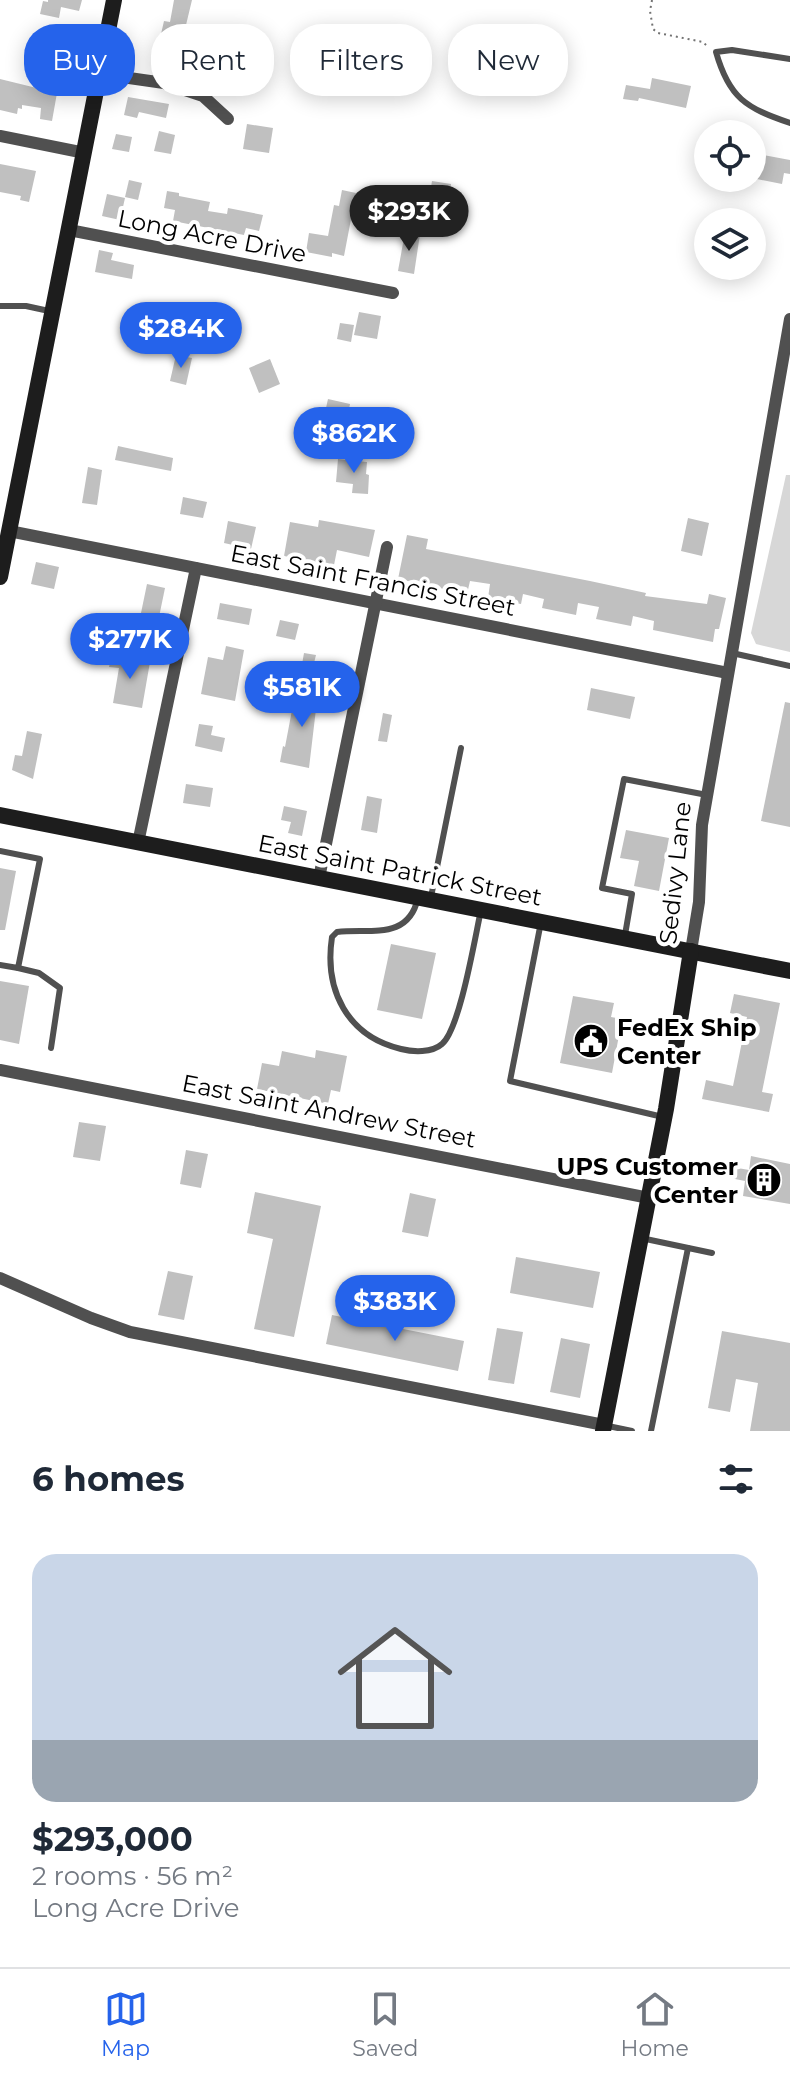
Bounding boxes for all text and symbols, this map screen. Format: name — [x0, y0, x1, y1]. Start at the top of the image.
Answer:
chip: Buy — [24, 24, 135, 96]
chip: Rent — [151, 24, 274, 96]
chip: Filters — [290, 24, 432, 96]
chip: New — [448, 24, 568, 96]
map controls — [694, 120, 766, 280]
button: locate — [694, 120, 766, 192]
pin: $293K — [353, 185, 465, 253]
text: $293K — [368, 195, 450, 227]
street label: Long Acre Drive — [115, 203, 309, 269]
button: layers — [694, 208, 766, 280]
pin: $284K — [125, 302, 237, 370]
text: $284K — [138, 312, 224, 344]
pin: $862K — [298, 407, 410, 475]
text: $862K — [312, 417, 396, 449]
street label: East Saint Francis Street — [228, 538, 518, 622]
pin: $277K — [74, 613, 186, 681]
text: $277K — [88, 623, 172, 655]
pin: $581K — [246, 661, 358, 729]
text: $581K — [263, 671, 341, 703]
street label: Sedivy Lane — [653, 800, 697, 946]
street label: East Saint Patrick Street — [256, 828, 545, 912]
place label: FedEx Ship Center — [617, 1013, 756, 1070]
public building icon: FedEx Ship Center — [572, 1022, 610, 1060]
street label: East Saint Andrew Street — [180, 1068, 479, 1154]
place label: UPS Customer Center — [557, 1152, 738, 1209]
building icon: UPS Customer Center — [745, 1161, 783, 1199]
pin: $383K — [339, 1275, 451, 1343]
text: $383K — [353, 1285, 437, 1317]
icon: filters — [714, 1457, 758, 1501]
text: 6 homes — [32, 1458, 185, 1500]
icon: home — [323, 1606, 467, 1750]
text: $293,000 — [32, 1818, 193, 1860]
text: 2 rooms · 56 m² — [32, 1860, 233, 1892]
text: Long Acre Drive — [32, 1892, 239, 1924]
tab: Map — [101, 1987, 150, 2062]
tab: Saved — [352, 1987, 418, 2062]
tab: Home — [621, 1987, 689, 2062]

